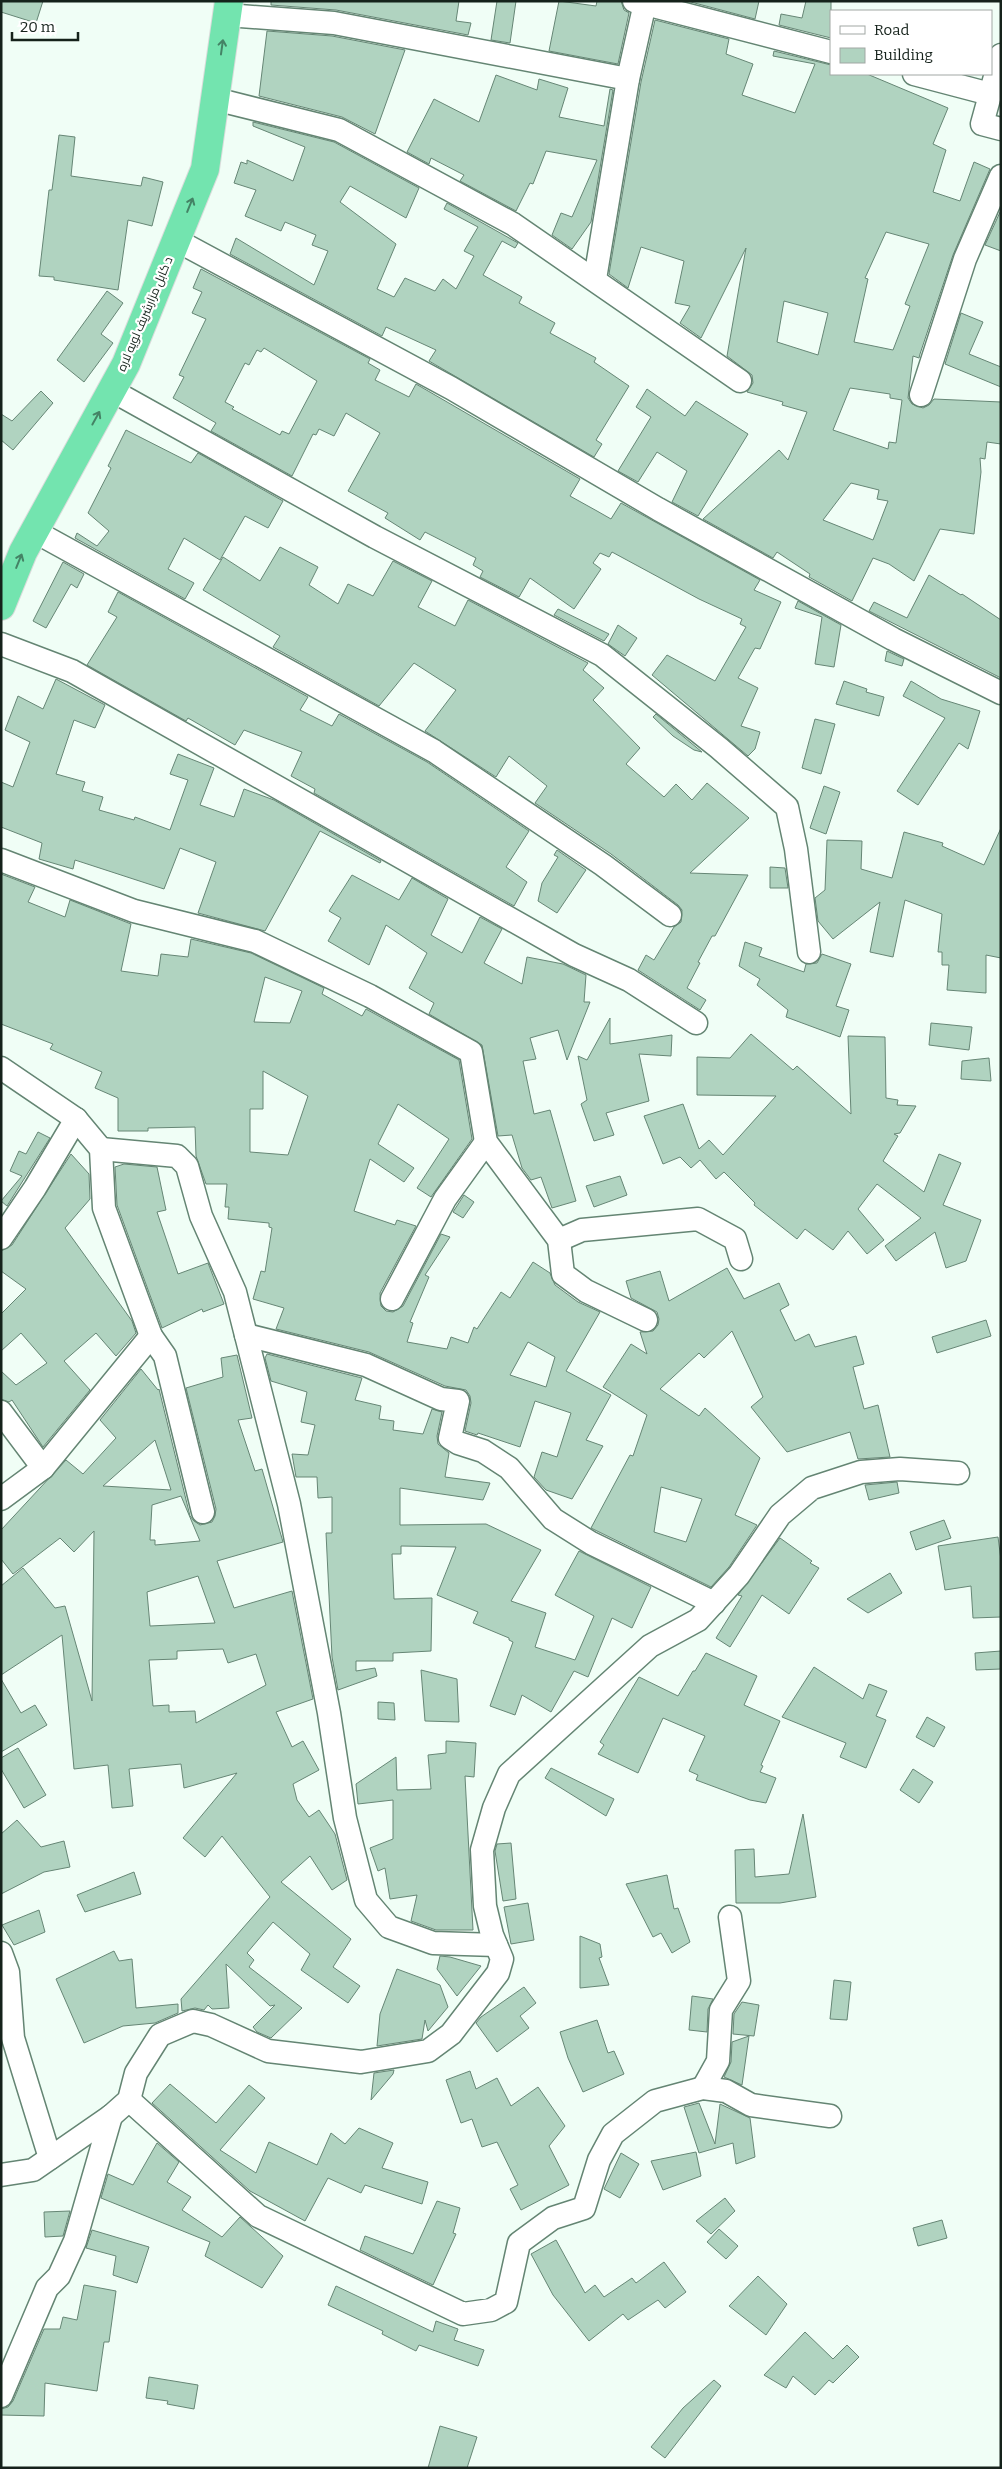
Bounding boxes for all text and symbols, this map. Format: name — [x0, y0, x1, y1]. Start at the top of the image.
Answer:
scale bar — [12, 10, 79, 42]
legend — [830, 10, 992, 75]
text: 20 m — [20, 18, 56, 36]
text: Road — [874, 21, 909, 39]
one-way arrow — [218, 39, 228, 55]
text: Building — [874, 46, 933, 64]
one-way arrow — [187, 198, 196, 213]
street label: د کابل مزارشریف لویه لاره — [114, 254, 176, 373]
one-way arrow — [91, 410, 101, 425]
one-way arrow — [15, 554, 25, 569]

